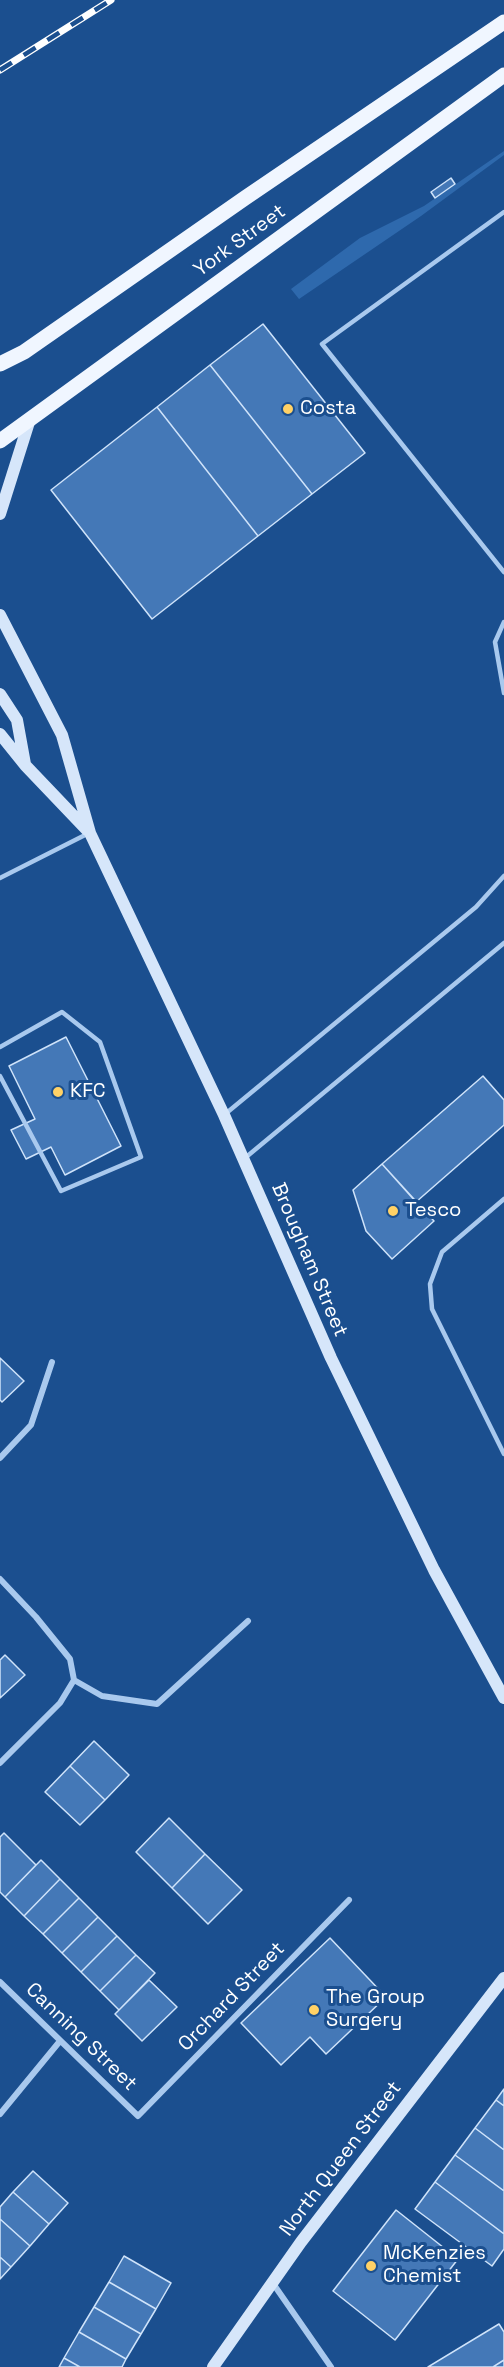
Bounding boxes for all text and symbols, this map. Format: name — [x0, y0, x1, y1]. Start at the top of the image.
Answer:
street label: York Street — [190, 200, 290, 282]
place label: Costa — [300, 397, 356, 421]
marker: Costa — [281, 402, 295, 416]
place label: KFC — [70, 1080, 106, 1104]
marker: KFC — [51, 1085, 65, 1099]
street label: Brougham Street — [266, 1179, 352, 1341]
place label: Tesco — [405, 1199, 461, 1223]
marker: Tesco — [386, 1204, 400, 1218]
street label: Orchard Street — [174, 1937, 290, 2057]
street label: Canning Street — [20, 1978, 142, 2096]
place label: The Group Surgery — [326, 1986, 425, 2033]
marker: The Group Surgery — [307, 2003, 321, 2017]
street label: North Queen Street — [275, 2077, 407, 2241]
place label: McKenzies Chemist — [383, 2242, 486, 2289]
marker: McKenzies Chemist — [364, 2259, 378, 2273]

